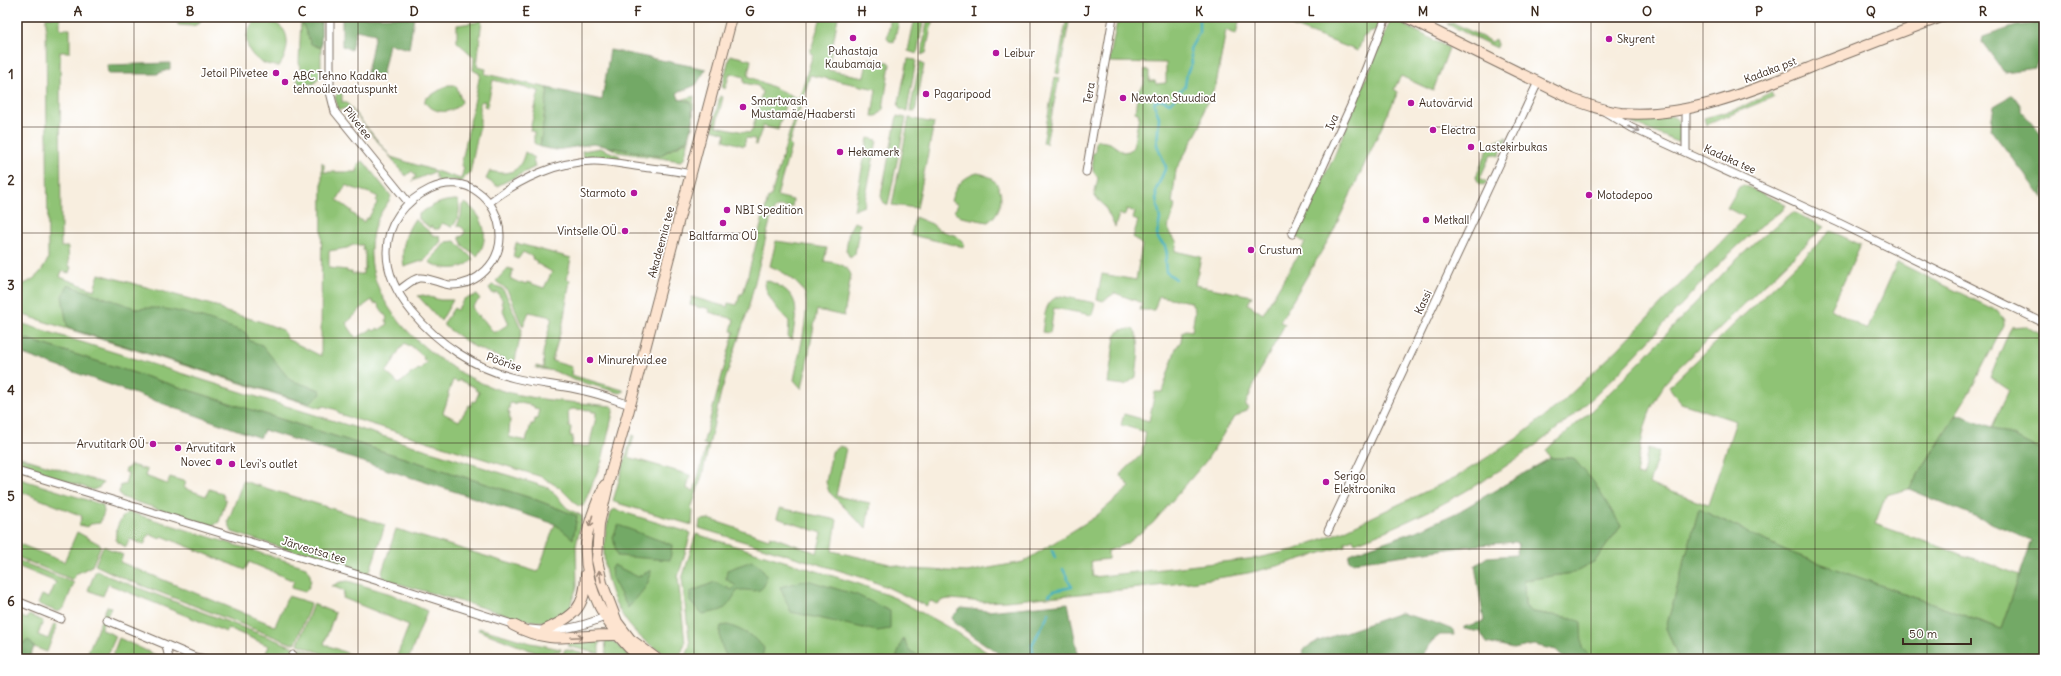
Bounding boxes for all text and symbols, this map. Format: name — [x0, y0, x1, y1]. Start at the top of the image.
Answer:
text: A — [74, 3, 83, 20]
text: B — [186, 3, 195, 20]
text: C — [298, 3, 307, 20]
text: D — [409, 3, 419, 20]
text: E — [522, 3, 530, 20]
text: F — [634, 3, 642, 20]
text: G — [745, 3, 755, 20]
text: H — [857, 3, 867, 20]
text: I — [971, 3, 977, 20]
text: J — [1084, 3, 1091, 20]
text: K — [1195, 3, 1204, 20]
text: L — [1307, 3, 1315, 20]
text: M — [1418, 3, 1428, 20]
text: N — [1531, 3, 1539, 20]
text: O — [1642, 3, 1652, 20]
text: P — [1755, 3, 1763, 20]
text: Q — [1866, 3, 1876, 20]
text: R — [1979, 3, 1988, 20]
place label: Skyrent — [1617, 32, 1655, 46]
marker: Puhastaja Kaubamaja — [848, 33, 858, 43]
marker: Skyrent — [1604, 34, 1614, 44]
place label: Puhastaja Kaubamaja — [825, 44, 881, 71]
place label: Leibur — [1004, 46, 1036, 60]
marker: Leibur — [991, 48, 1001, 58]
street label: Kadaka pst — [1742, 53, 1799, 86]
text: 1 — [8, 66, 14, 83]
place label: Jetoil Pilvetee — [201, 66, 268, 80]
marker: Jetoil Pilvetee — [271, 68, 281, 78]
place label: ABC Tehno Kadaka tehnoülevaatuspunkt — [293, 69, 398, 96]
marker: ABC Tehno Kadaka tehnoülevaatuspunkt — [280, 77, 290, 87]
street label: Tera — [1080, 81, 1098, 105]
place label: Pagaripood — [934, 87, 992, 101]
marker: Pagaripood — [921, 89, 931, 99]
place label: Newton Stuudiod — [1131, 91, 1216, 105]
marker: Newton Stuudiod — [1118, 93, 1128, 103]
place label: Smartwash Mustamäe/Haabersti — [751, 94, 855, 121]
place label: Autovärvid — [1419, 96, 1473, 110]
marker: Autovärvid — [1406, 98, 1416, 108]
marker: Smartwash Mustamäe/Haabersti — [738, 102, 748, 112]
street label: Pilvetee — [341, 104, 375, 142]
street label: Iva — [1322, 112, 1342, 132]
place label: Electra — [1441, 123, 1476, 137]
marker: Electra — [1428, 125, 1438, 135]
one-way arrow — [1628, 126, 1640, 133]
place label: Lastekirbukas — [1479, 140, 1548, 154]
street label: Kadaka tee — [1702, 141, 1758, 177]
marker: Lastekirbukas — [1466, 142, 1476, 152]
place label: Hekamerk — [848, 145, 900, 159]
marker: Hekamerk — [835, 147, 845, 157]
text: 2 — [7, 172, 15, 189]
place label: Starmoto — [580, 186, 626, 200]
marker: Starmoto — [629, 188, 639, 198]
place label: Motodepoo — [1597, 188, 1653, 202]
marker: Motodepoo — [1584, 190, 1594, 200]
place label: NBI Spedition — [735, 203, 803, 217]
street label: Akadeemia tee — [645, 205, 677, 279]
marker: NBI Spedition — [722, 205, 732, 215]
place label: Metkall — [1434, 213, 1469, 227]
marker: Metkall — [1421, 215, 1431, 225]
marker: Baltfarma OÜ — [718, 218, 728, 228]
place label: Vintselle OÜ — [557, 223, 617, 238]
marker: Vintselle OÜ — [620, 226, 630, 236]
place label: Baltfarma OÜ — [689, 228, 757, 243]
place label: Crustum — [1259, 243, 1302, 257]
marker: Crustum — [1246, 245, 1256, 255]
text: 3 — [7, 277, 15, 294]
street label: Kassi — [1411, 287, 1435, 317]
street label: Pöörise — [484, 349, 524, 375]
place label: Minurehvid.ee — [598, 353, 667, 367]
marker: Minurehvid.ee — [585, 355, 595, 365]
text: 4 — [7, 382, 15, 399]
place label: Arvutitark OÜ — [77, 436, 145, 451]
marker: Arvutitark OÜ — [148, 439, 158, 449]
place label: Arvutitark — [186, 441, 236, 455]
marker: Arvutitark — [173, 443, 183, 453]
place label: Novec — [180, 455, 211, 469]
marker: Novec — [214, 457, 224, 467]
place label: Levi's outlet — [240, 457, 298, 471]
marker: Levi's outlet — [227, 459, 237, 469]
place label: Serigo Elektroonika — [1334, 469, 1396, 496]
marker: Serigo Elektroonika — [1321, 477, 1331, 487]
text: 5 — [7, 488, 15, 505]
one-way arrow — [587, 514, 594, 527]
street label: Järveotsa tee — [280, 534, 348, 566]
one-way arrow — [596, 570, 604, 583]
text: 6 — [7, 593, 15, 610]
scale bar — [1903, 620, 1971, 646]
text: 50 m — [1909, 626, 1938, 641]
one-way arrow — [570, 634, 583, 641]

